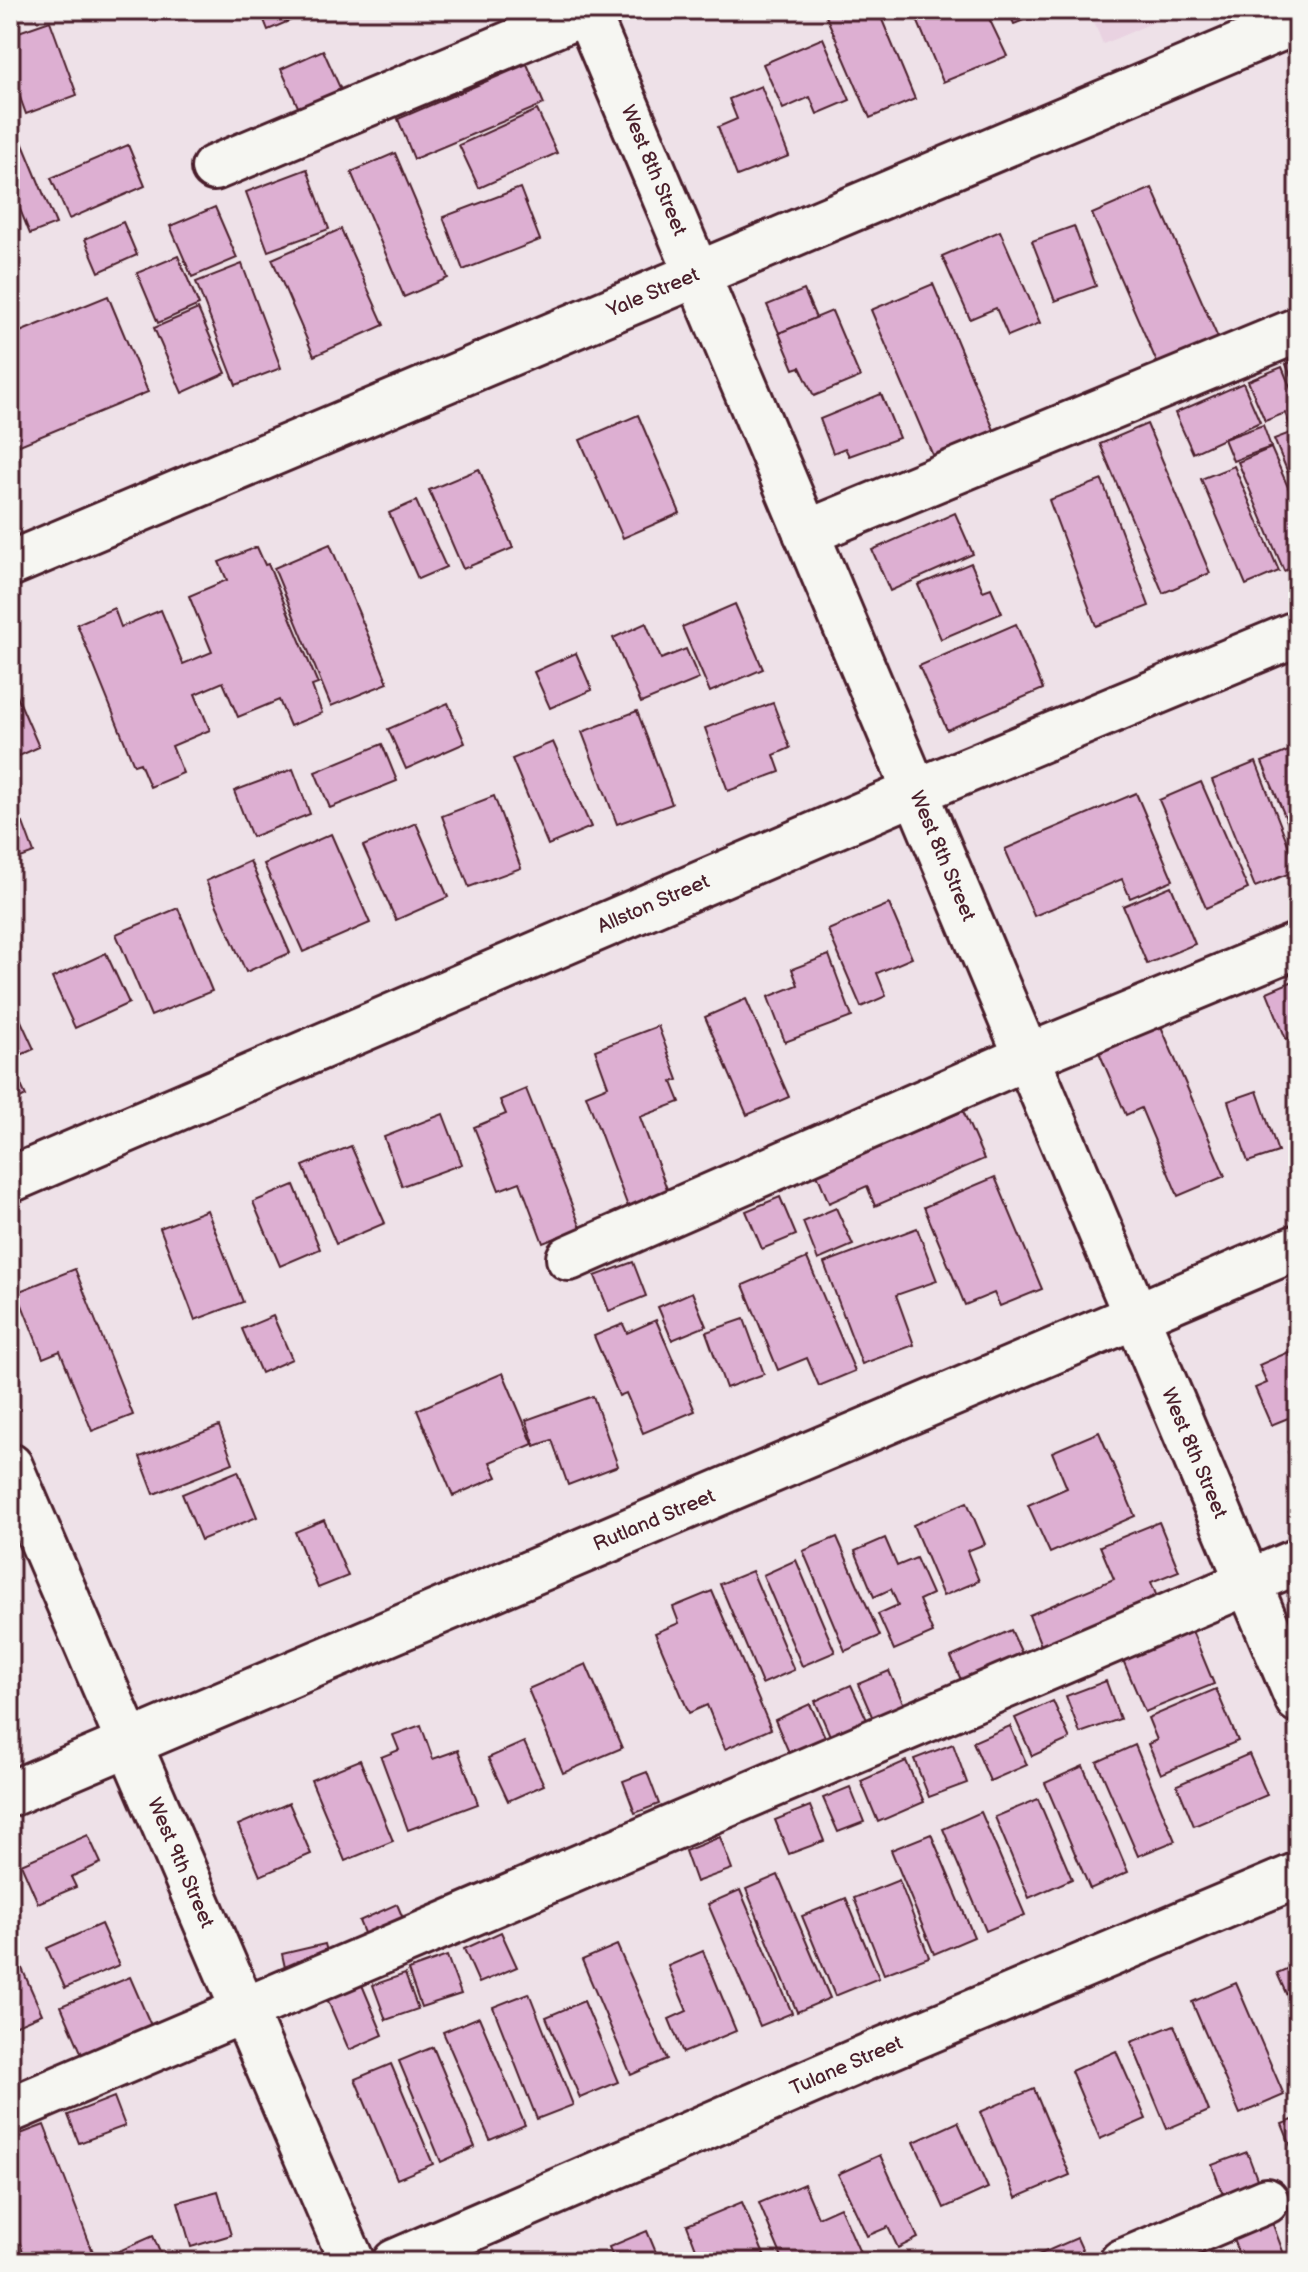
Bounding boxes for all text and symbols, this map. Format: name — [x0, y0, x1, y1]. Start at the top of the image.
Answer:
street label: West 8th Street — [615, 102, 692, 239]
street label: Yale Street — [603, 263, 703, 323]
street label: West 8th Street — [904, 787, 981, 925]
street label: Allston Street — [594, 870, 713, 939]
street label: West 8th Street — [1156, 1384, 1232, 1522]
street label: Rutland Street — [590, 1484, 719, 1557]
street label: West 9th Street — [142, 1794, 219, 1932]
street label: Tulane Street — [786, 2031, 906, 2101]

